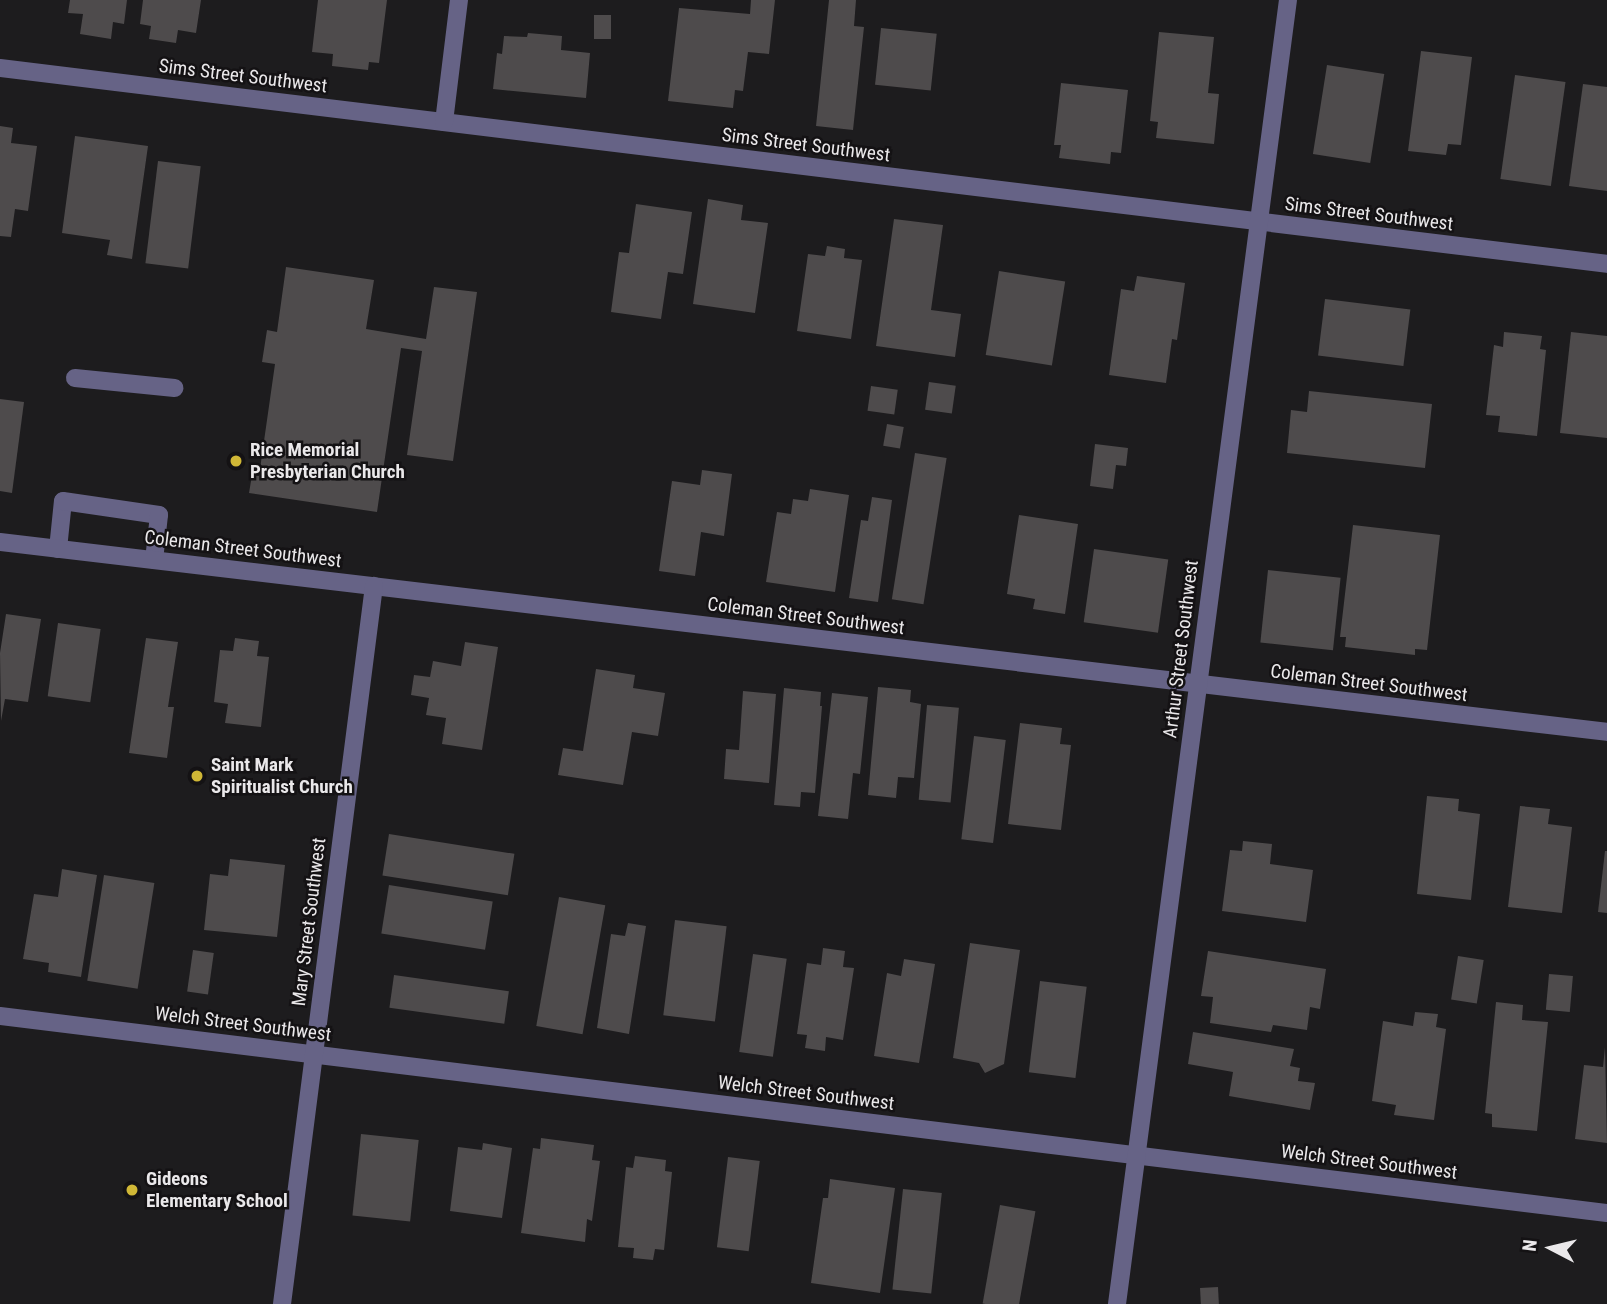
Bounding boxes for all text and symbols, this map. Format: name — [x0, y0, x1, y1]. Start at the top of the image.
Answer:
street label: Sims Street Southwest — [158, 54, 328, 98]
street label: Sims Street Southwest — [721, 123, 891, 167]
street label: Sims Street Southwest — [1284, 192, 1454, 236]
place label: Rice Memorial Presbyterian Church — [250, 439, 405, 483]
marker: Rice Memorial Presbyterian Church — [228, 453, 244, 469]
street label: Coleman Street Southwest — [143, 526, 343, 572]
street label: Arthur Street Southwest — [1159, 559, 1203, 739]
street label: Coleman Street Southwest — [706, 593, 906, 639]
street label: Coleman Street Southwest — [1269, 660, 1469, 706]
place label: Saint Mark Spiritualist Church — [211, 754, 353, 798]
marker: Saint Mark Spiritualist Church — [189, 768, 205, 784]
street label: Mary Street Southwest — [287, 837, 331, 1007]
street label: Welch Street Southwest — [153, 1002, 333, 1046]
street label: Welch Street Southwest — [716, 1071, 896, 1115]
street label: Welch Street Southwest — [1279, 1140, 1459, 1184]
place label: Gideons Elementary School — [146, 1168, 288, 1212]
marker: Gideons Elementary School — [124, 1182, 140, 1198]
north arrow — [1516, 1213, 1586, 1283]
text: N — [1518, 1238, 1542, 1253]

